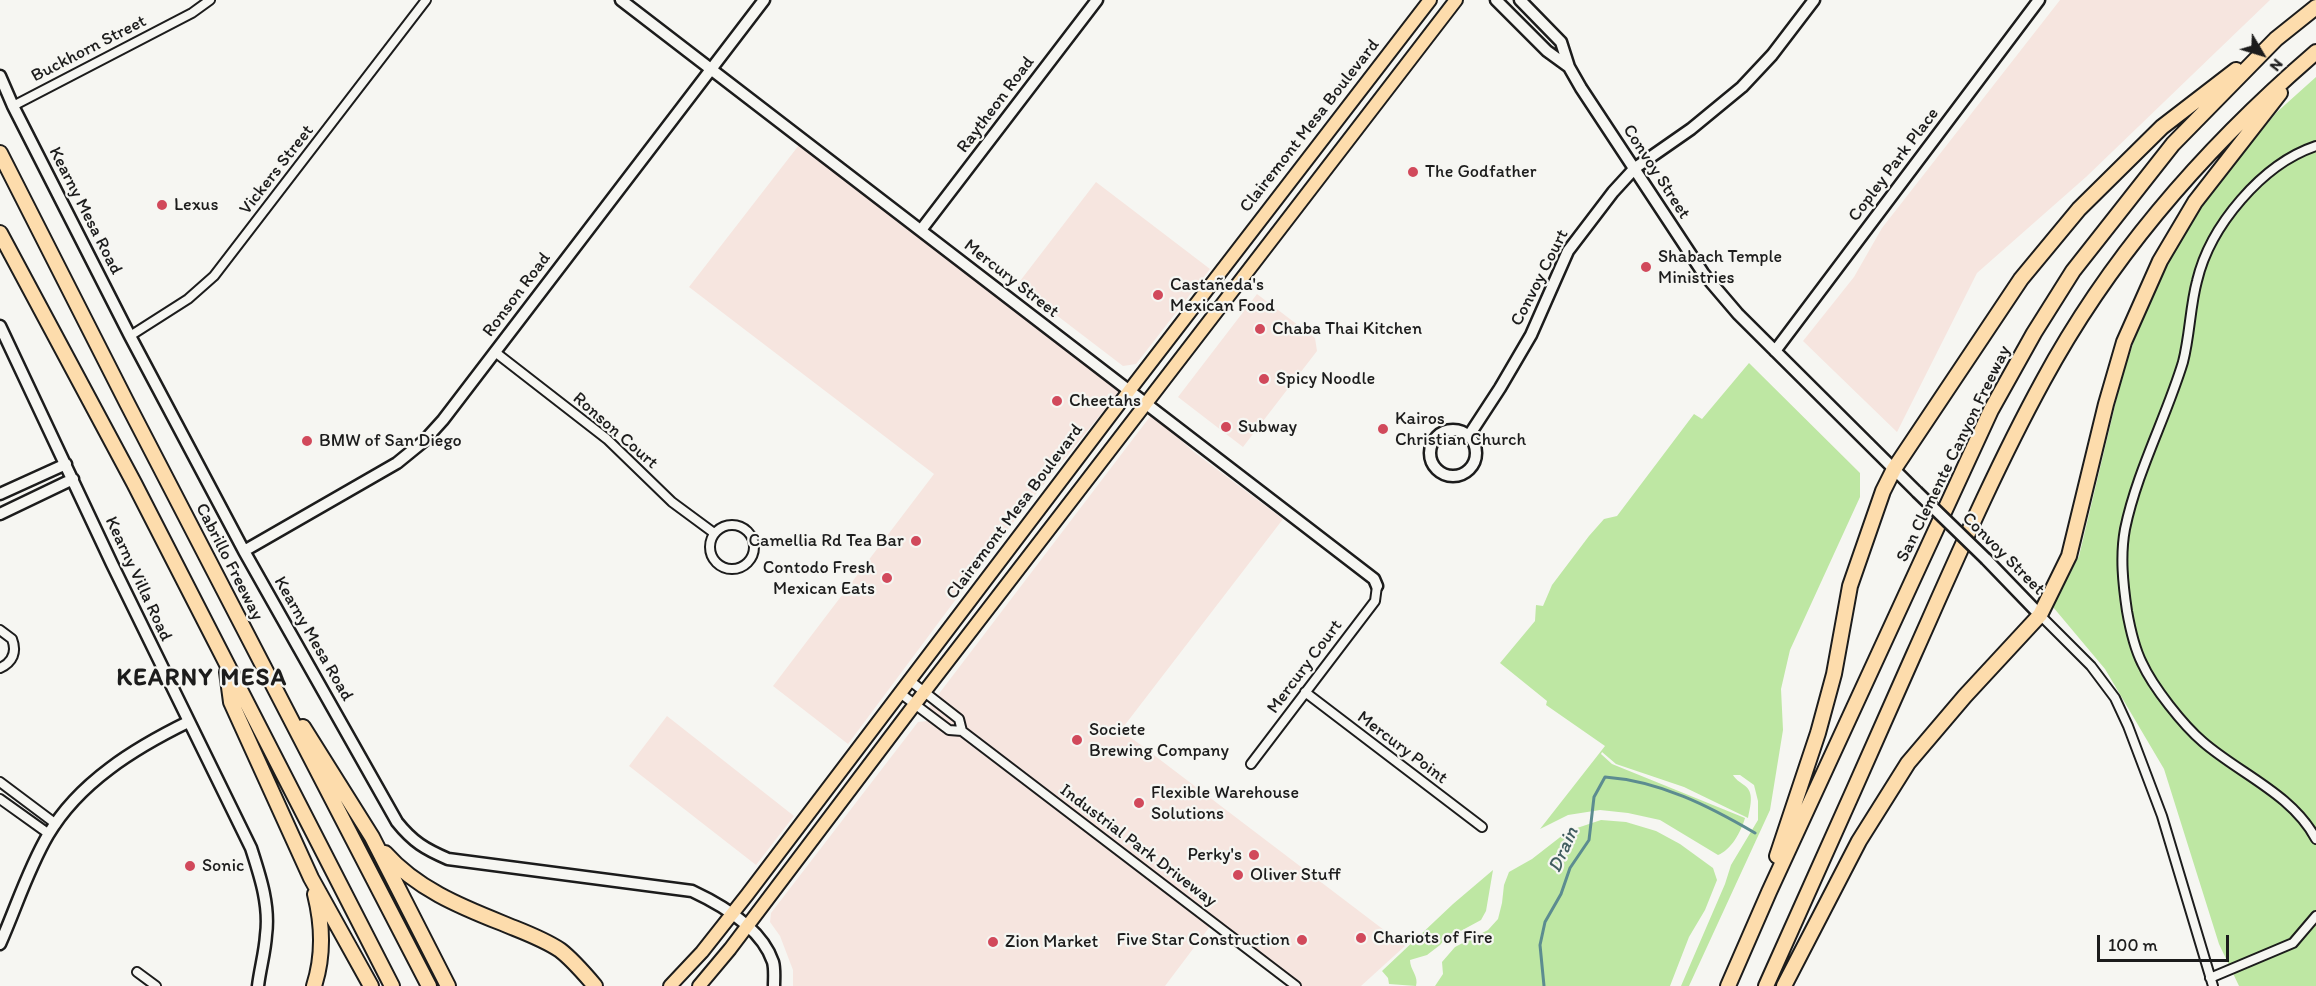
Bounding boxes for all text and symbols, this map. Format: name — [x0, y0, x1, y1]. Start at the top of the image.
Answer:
street label: Buckhorn Street — [28, 11, 150, 87]
north arrow — [2232, 24, 2292, 84]
street label: Clairemont Mesa Boulevard — [1236, 35, 1384, 217]
street label: Raytheon Road — [953, 52, 1039, 158]
text: N — [2266, 55, 2287, 75]
street label: Copley Park Place — [1844, 104, 1944, 226]
street label: Vickers Street — [235, 121, 319, 219]
street label: Convoy Street — [1617, 121, 1695, 223]
street label: Kearny Mesa Road — [43, 143, 127, 279]
place label: The Godfather — [1425, 161, 1537, 183]
marker: The Godfather — [1406, 165, 1420, 179]
place label: Lexus — [174, 194, 218, 216]
marker: Lexus — [155, 198, 169, 212]
street label: Convoy Court — [1506, 226, 1574, 330]
street label: Mercury Street — [959, 235, 1063, 323]
place label: Shabach Temple Ministries — [1658, 246, 1782, 288]
street label: Ronson Road — [478, 248, 556, 342]
marker: Shabach Temple Ministries — [1639, 260, 1653, 274]
place label: Castañeda's Mexican Food — [1170, 274, 1275, 316]
marker: Castañeda's Mexican Food — [1151, 288, 1165, 302]
place label: Chaba Thai Kitchen — [1272, 318, 1422, 340]
marker: Chaba Thai Kitchen — [1253, 322, 1267, 336]
street label: San Clemente Canyon Freeway — [1892, 342, 2016, 566]
place label: Spicy Noodle — [1276, 368, 1375, 390]
marker: Spicy Noodle — [1257, 372, 1271, 386]
street label: Ronson Court — [568, 388, 662, 474]
place label: Cheetahs — [1069, 390, 1141, 412]
marker: Cheetahs — [1050, 394, 1064, 408]
place label: Kairos Christian Church — [1395, 408, 1526, 450]
place label: Subway — [1238, 416, 1297, 438]
street label: Clairemont Mesa Boulevard — [942, 420, 1088, 604]
marker: Subway — [1219, 420, 1233, 434]
marker: Kairos Christian Church — [1376, 422, 1390, 436]
place label: BMW of San Diego — [319, 430, 462, 452]
marker: BMW of San Diego — [300, 434, 314, 448]
street label: Cabrillo Freeway — [190, 500, 268, 624]
street label: Convoy Street — [1957, 508, 2049, 600]
street label: Kearny Villa Road — [100, 513, 176, 645]
place label: Camellia Rd Tea Bar — [748, 530, 904, 552]
marker: Camellia Rd Tea Bar — [909, 534, 923, 548]
place label: Contodo Fresh Mexican Eats — [763, 557, 875, 600]
marker: Contodo Fresh Mexican Eats — [880, 571, 894, 585]
street label: Kearny Mesa Road — [269, 573, 357, 705]
street label: Mercury Court — [1263, 616, 1347, 718]
district label: KEARNY MESA — [116, 665, 288, 693]
street label: Mercury Point — [1352, 707, 1452, 789]
place label: Societe Brewing Company — [1089, 719, 1229, 762]
marker: Societe Brewing Company — [1070, 733, 1084, 747]
street label: Industrial Park Driveway — [1055, 780, 1221, 912]
place label: Flexible Warehouse Solutions — [1151, 782, 1299, 824]
marker: Flexible Warehouse Solutions — [1132, 796, 1146, 810]
water label: Drain — [1543, 823, 1585, 877]
place label: Perky's — [1187, 844, 1242, 866]
marker: Perky's — [1247, 848, 1261, 862]
place label: Sonic — [202, 855, 244, 877]
marker: Sonic — [183, 859, 197, 873]
place label: Oliver Stuff — [1250, 864, 1341, 886]
marker: Oliver Stuff — [1231, 868, 1245, 882]
scale bar — [2100, 923, 2232, 961]
place label: Chariots of Fire — [1373, 927, 1493, 949]
place label: Five Star Construction — [1116, 929, 1290, 951]
place label: Zion Market — [1005, 931, 1098, 953]
marker: Chariots of Fire — [1354, 931, 1368, 945]
marker: Five Star Construction — [1295, 933, 1309, 947]
text: 100 m — [2108, 934, 2158, 956]
marker: Zion Market — [986, 935, 1000, 949]

